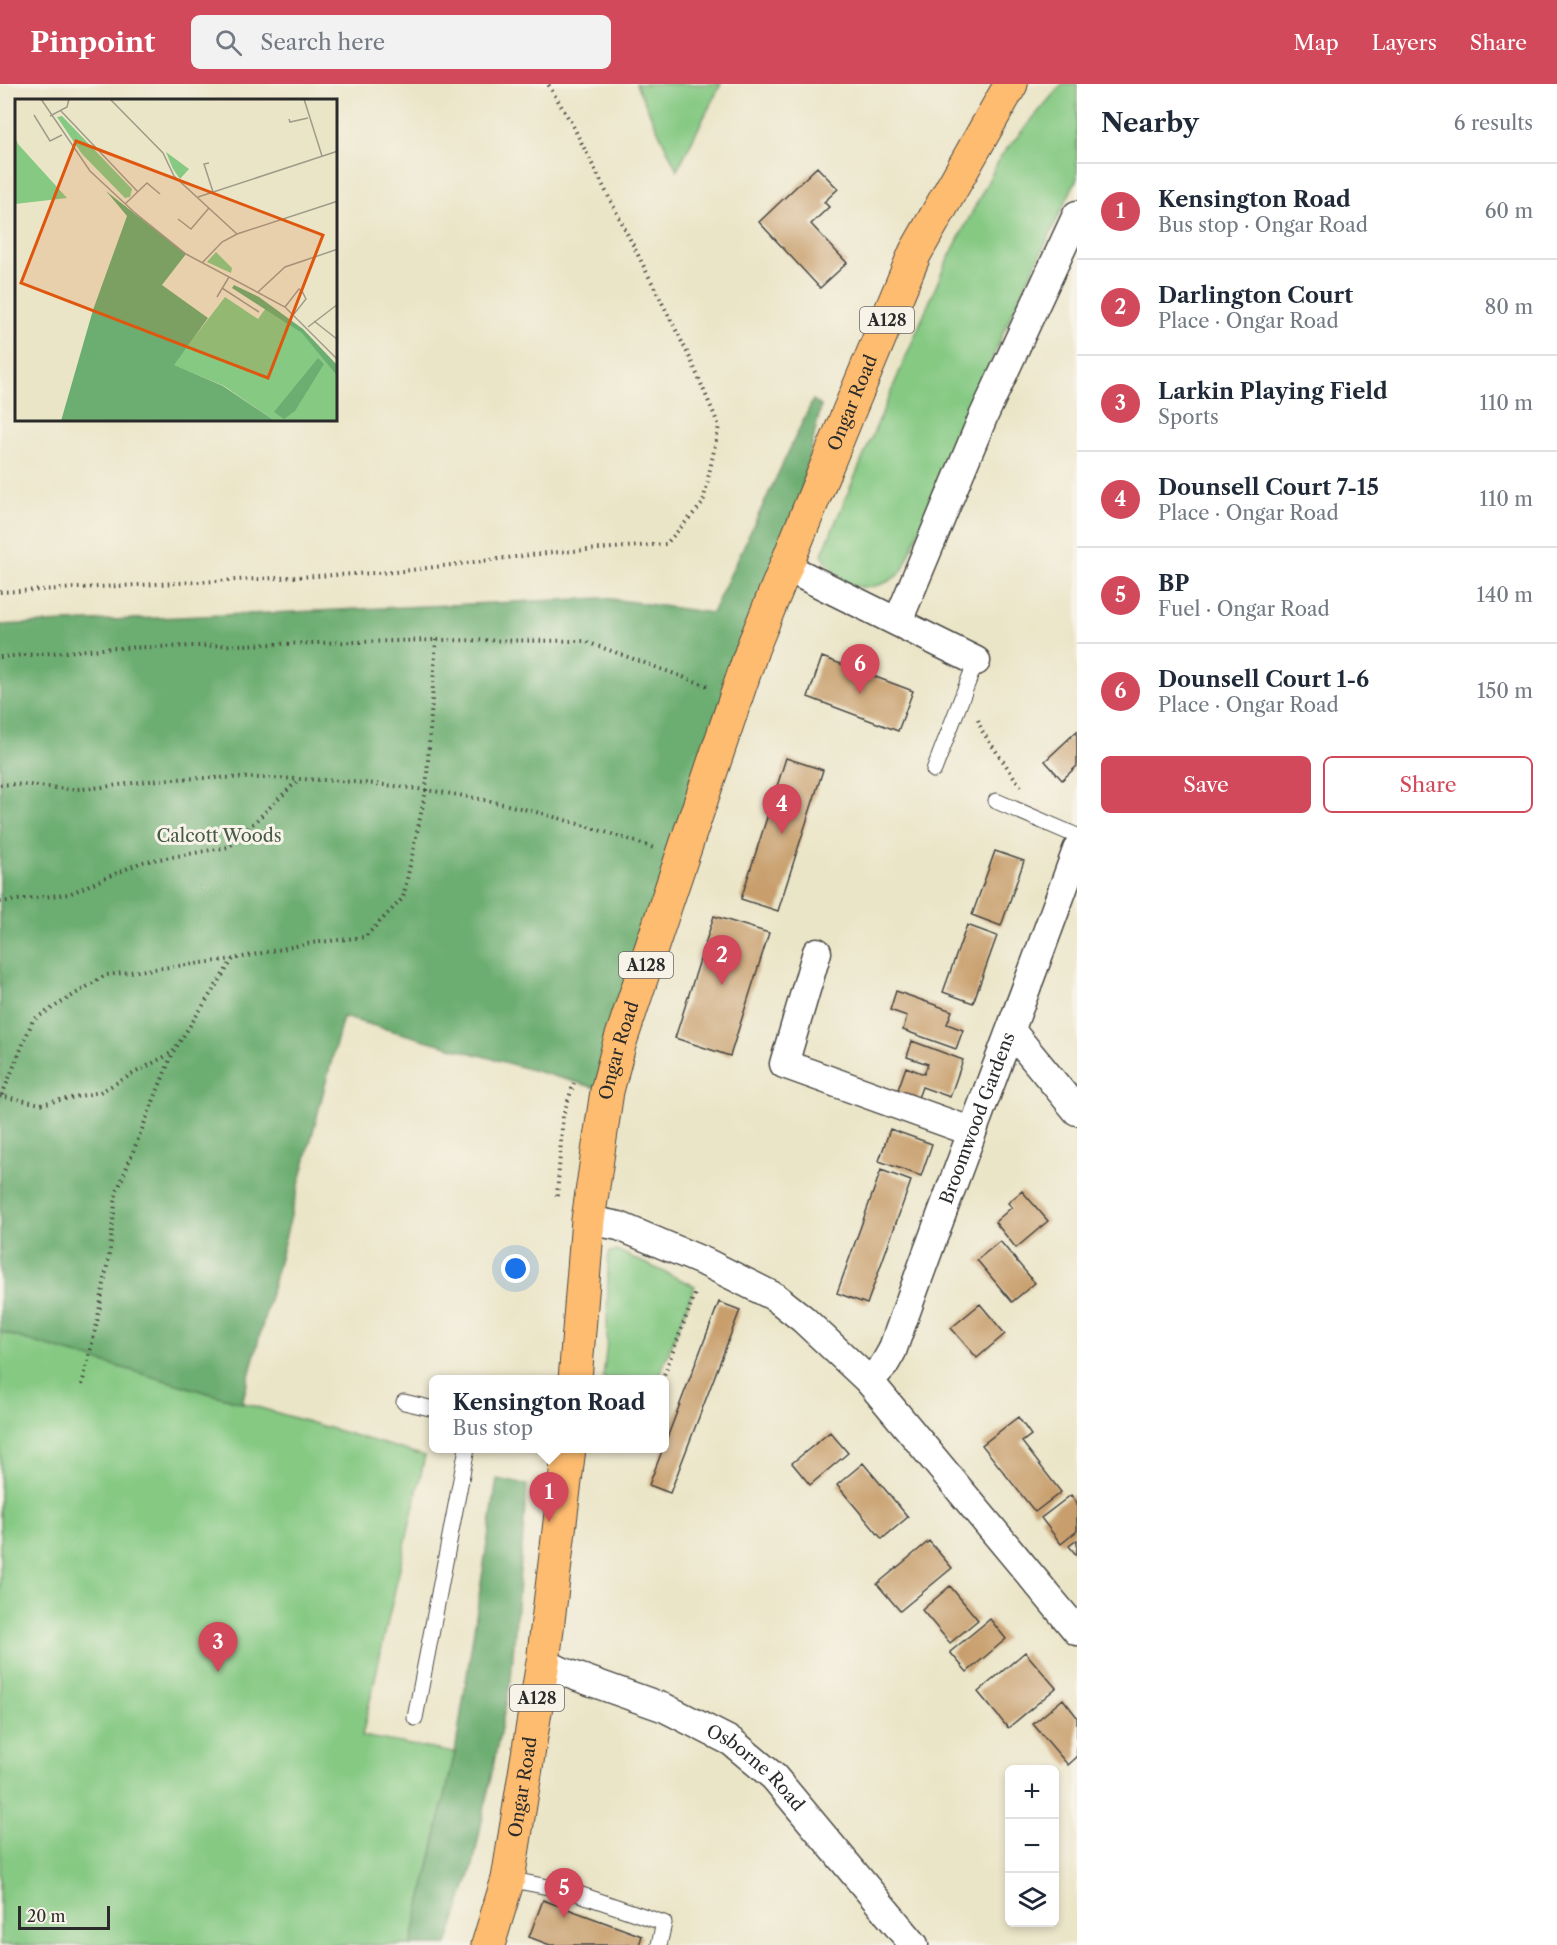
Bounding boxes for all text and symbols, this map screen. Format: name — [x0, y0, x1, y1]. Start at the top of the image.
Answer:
search box — [191, 15, 611, 69]
text: Pinpoint — [30, 25, 155, 59]
icon: search — [212, 26, 245, 59]
text: Search here — [260, 29, 385, 56]
text: Map — [1294, 30, 1339, 55]
text: Layers — [1372, 30, 1437, 55]
text: Share — [1470, 30, 1527, 55]
inset map — [15, 99, 338, 422]
text: Nearby — [1101, 107, 1199, 139]
text: 6 results — [1454, 111, 1533, 135]
text: Kensington Road — [1158, 186, 1351, 213]
text: 1 — [1116, 199, 1125, 223]
text: 60 m — [1485, 199, 1533, 223]
text: Bus stop · Ongar Road — [1158, 213, 1368, 237]
text: Darlington Court — [1158, 282, 1353, 309]
text: 2 — [1115, 295, 1126, 319]
text: 80 m — [1485, 295, 1533, 319]
road number: A128 — [860, 307, 914, 333]
text: Place · Ongar Road — [1158, 309, 1339, 333]
street label: Ongar Road — [823, 352, 882, 454]
text: Larkin Playing Field — [1158, 378, 1388, 405]
text: 3 — [1115, 391, 1126, 415]
text: 110 m — [1480, 391, 1533, 415]
text: Sports — [1158, 405, 1219, 429]
text: Dounsell Court 7-15 — [1158, 474, 1379, 501]
text: 4 — [1115, 487, 1126, 511]
text: 110 m — [1480, 487, 1533, 511]
text: Place · Ongar Road — [1158, 501, 1339, 525]
text: BP — [1158, 570, 1189, 597]
text: 5 — [1115, 583, 1126, 607]
text: 140 m — [1476, 583, 1533, 607]
text: Fuel · Ongar Road — [1158, 597, 1330, 621]
pin: 6 — [840, 644, 880, 694]
text: Dounsell Court 1-6 — [1158, 666, 1369, 693]
text: 6 — [1115, 679, 1126, 703]
text: 150 m — [1477, 679, 1533, 703]
text: Place · Ongar Road — [1158, 693, 1339, 717]
button: Save — [1101, 756, 1311, 813]
button: Share — [1323, 756, 1533, 813]
pin: 4 — [762, 784, 802, 834]
park label: Calcott Woods — [156, 825, 282, 847]
pin: 2 — [702, 936, 742, 985]
road number: A128 — [619, 952, 673, 978]
street label: Ongar Road — [595, 998, 644, 1101]
street label: Broomwood Gardens — [935, 1029, 1020, 1207]
your location — [501, 1254, 530, 1283]
popup — [429, 1375, 669, 1453]
text: Kensington Road — [453, 1389, 645, 1416]
text: Bus stop — [453, 1416, 533, 1440]
pin: 1 — [530, 1472, 568, 1522]
pin: 3 — [198, 1622, 238, 1672]
road number: A128 — [510, 1685, 564, 1711]
street label: Osborne Road — [703, 1720, 809, 1816]
street label: Ongar Road — [504, 1735, 542, 1839]
map controls — [1005, 1765, 1059, 1927]
button: + — [1005, 1765, 1059, 1819]
button: − — [1005, 1819, 1059, 1873]
pin: 5 — [544, 1868, 584, 1918]
button: layers — [1005, 1873, 1059, 1927]
scale bar — [18, 1903, 110, 1930]
text: 20 m — [27, 1906, 66, 1926]

